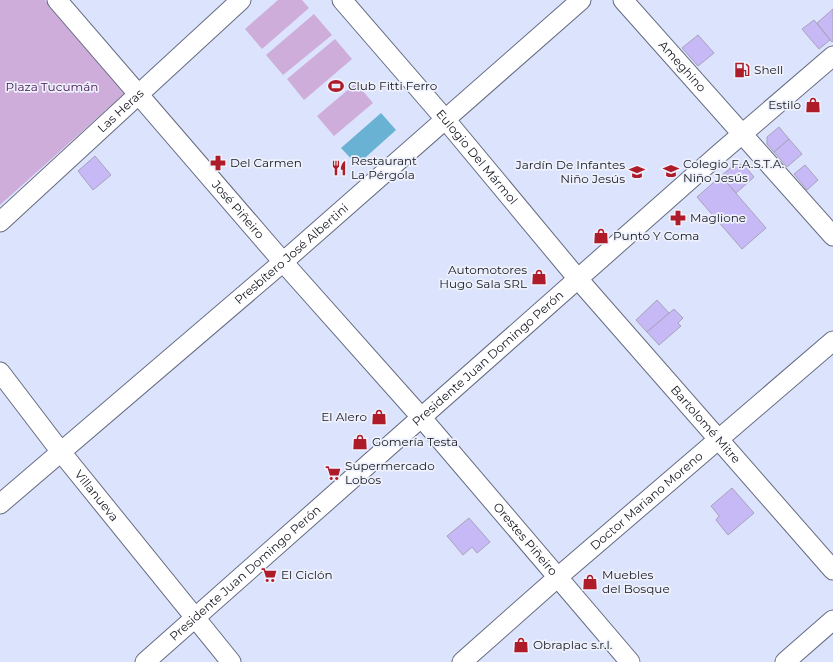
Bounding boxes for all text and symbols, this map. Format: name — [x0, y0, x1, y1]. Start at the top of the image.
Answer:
street label: Ameghino — [656, 37, 709, 95]
fuel station icon: Shell — [733, 61, 751, 79]
place label: Shell — [754, 62, 783, 77]
sports icon: Club Fitti Ferro — [327, 77, 345, 95]
place label: Club Fitti Ferro — [348, 78, 437, 93]
park label: Plaza Tucumán — [6, 79, 98, 94]
street label: Las Heras — [94, 85, 147, 136]
shop icon: Estilo — [804, 96, 822, 114]
place label: Estilo — [768, 97, 801, 112]
street label: Eulogio Del Mármol — [433, 106, 521, 207]
place label: Restaurant La Pérgola — [351, 153, 417, 182]
pharmacy icon: Del Carmen — [209, 154, 227, 172]
place label: Del Carmen — [230, 155, 302, 170]
place label: Colegio F.A.S.T.A. Niño Jesús — [683, 156, 784, 185]
place label: Jardín De Infantes Niño Jesús — [515, 157, 625, 186]
restaurant icon: Restaurant La Pérgola — [330, 159, 348, 177]
school or university icon: Colegio F.A.S.T.A. Niño Jesús — [662, 162, 680, 180]
school or university icon: Jardín De Infantes Niño Jesús — [628, 163, 646, 181]
street label: José Piñeiro — [208, 176, 268, 242]
street label: Presbítero José Albertini — [231, 200, 351, 307]
pharmacy icon: Maglione — [669, 209, 687, 227]
place label: Maglione — [690, 210, 746, 225]
shop icon: Punto Y Coma — [592, 227, 610, 245]
place label: Punto Y Coma — [613, 228, 699, 243]
place label: Automotores Hugo Sala SRL — [439, 262, 527, 291]
shop icon: Automotores Hugo Sala SRL — [530, 268, 548, 286]
street label: Presidente Juan Domingo Perón — [409, 287, 566, 429]
street label: Bartolomé Mitre — [668, 382, 744, 466]
shop icon: El Alero — [370, 408, 388, 426]
place label: El Alero — [321, 409, 367, 424]
shop icon: Gomería Testa — [351, 433, 369, 451]
place label: Gomería Testa — [372, 434, 458, 449]
street label: Doctor Mariano Moreno — [587, 448, 706, 553]
place label: Supermercado Lobos — [345, 458, 435, 487]
supermarket icon: Supermercado Lobos — [324, 464, 342, 482]
street label: Villanueva — [72, 467, 122, 524]
street label: Orestes Piñeiro — [490, 499, 561, 578]
street label: Presidente Juan Domingo Perón — [166, 502, 324, 644]
supermarket icon: El Ciclón — [260, 566, 278, 584]
place label: El Ciclón — [281, 567, 333, 582]
place label: Muebles del Bosque — [602, 567, 670, 596]
shop icon: Muebles del Bosque — [581, 573, 599, 591]
shop icon: Obraplac s.r.l. — [512, 636, 530, 654]
place label: Obraplac s.r.l. — [533, 637, 612, 652]

